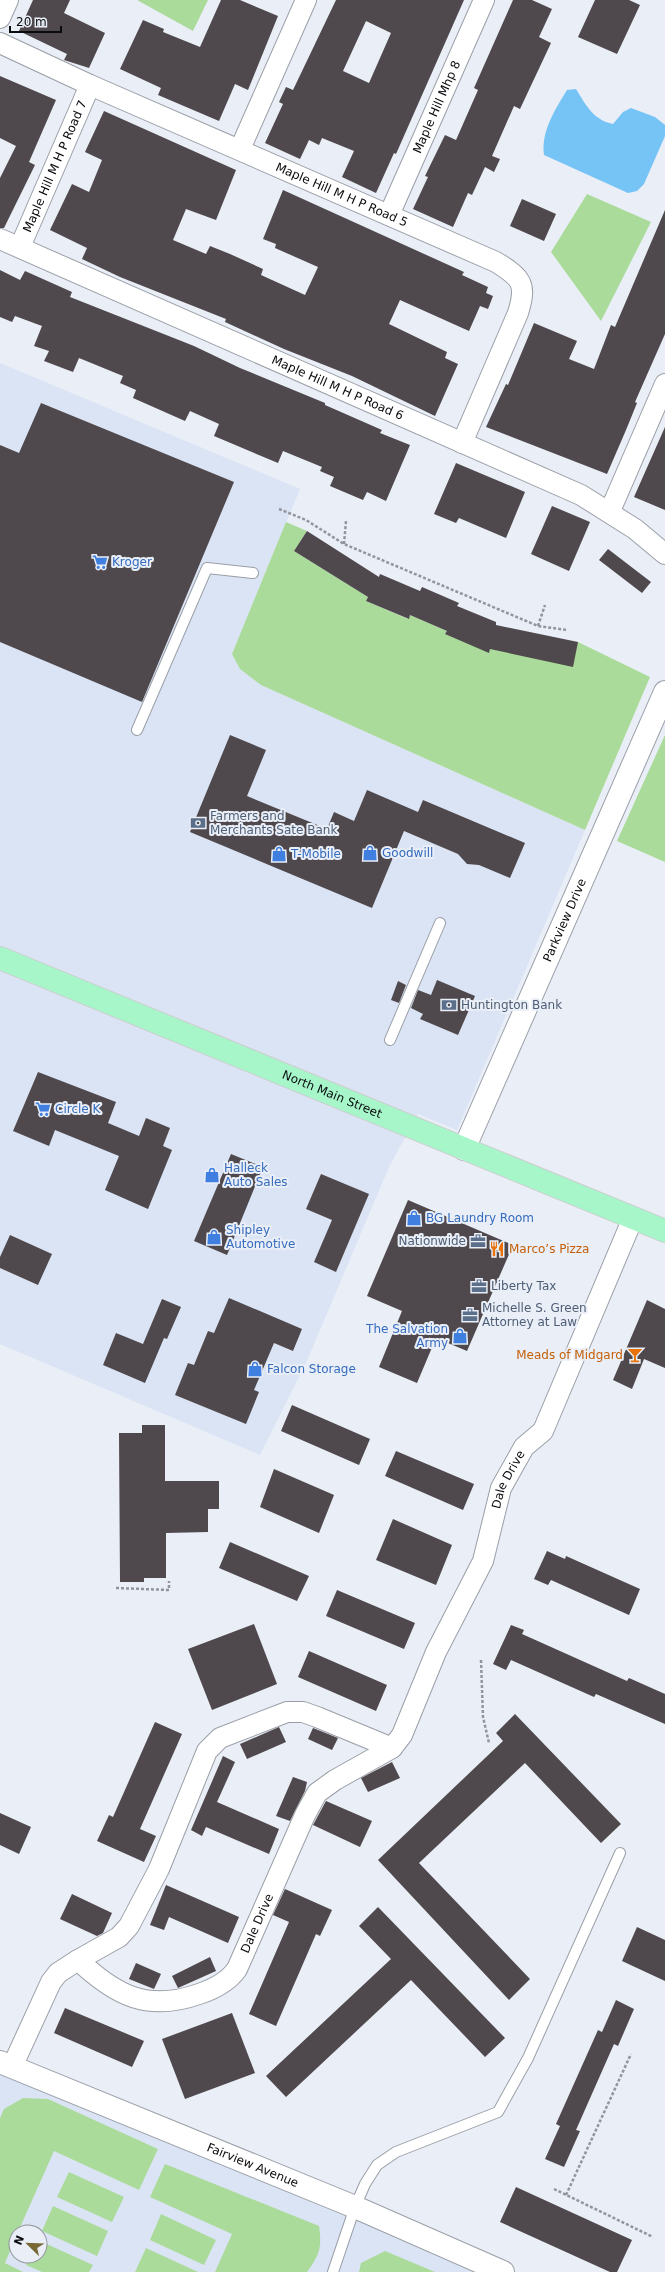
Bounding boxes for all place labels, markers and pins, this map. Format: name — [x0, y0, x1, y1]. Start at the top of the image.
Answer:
supermarket icon: Kroger — [91, 553, 109, 571]
place label: Kroger — [112, 555, 152, 569]
place label: Farmers and Merchants Sate Bank — [210, 809, 337, 837]
bank icon: Farmers and Merchants Sate Bank — [189, 814, 207, 832]
shop icon: Goodwill — [361, 844, 379, 862]
shop icon: T-Mobile — [270, 845, 288, 863]
place label: Goodwill — [382, 846, 433, 860]
place label: T-Mobile — [290, 847, 341, 861]
bank icon: Huntington Bank — [440, 996, 458, 1014]
place label: Huntington Bank — [461, 998, 562, 1012]
supermarket icon: Circle K — [34, 1100, 52, 1118]
place label: Circle K — [55, 1102, 102, 1116]
place label: Halleck Auto Sales — [224, 1161, 288, 1189]
shop icon: Halleck Auto Sales — [203, 1166, 221, 1184]
shop icon: BG Laundry Room — [405, 1209, 423, 1227]
place label: BG Laundry Room — [426, 1211, 534, 1225]
place label: Shipley Automotive — [226, 1223, 295, 1251]
shop icon: Shipley Automotive — [205, 1228, 223, 1246]
office icon: Nationwide — [469, 1232, 487, 1250]
place label: Nationwide — [399, 1234, 466, 1248]
restaurant icon: Marco’s Pizza — [488, 1240, 506, 1258]
place label: Marco’s Pizza — [509, 1242, 589, 1256]
office icon: Liberty Tax — [470, 1277, 488, 1295]
place label: Liberty Tax — [491, 1279, 556, 1293]
place label: Michelle S. Green Attorney at Law — [482, 1301, 587, 1329]
office icon: Michelle S. Green Attorney at Law — [461, 1306, 479, 1324]
place label: The Salvation Army — [365, 1322, 448, 1350]
shop icon: The Salvation Army — [451, 1327, 469, 1345]
bar icon: Meads of Midgard — [626, 1346, 644, 1364]
place label: Meads of Midgard — [516, 1348, 623, 1362]
shop icon: Falcon Storage — [246, 1360, 264, 1378]
place label: Falcon Storage — [267, 1362, 356, 1376]

